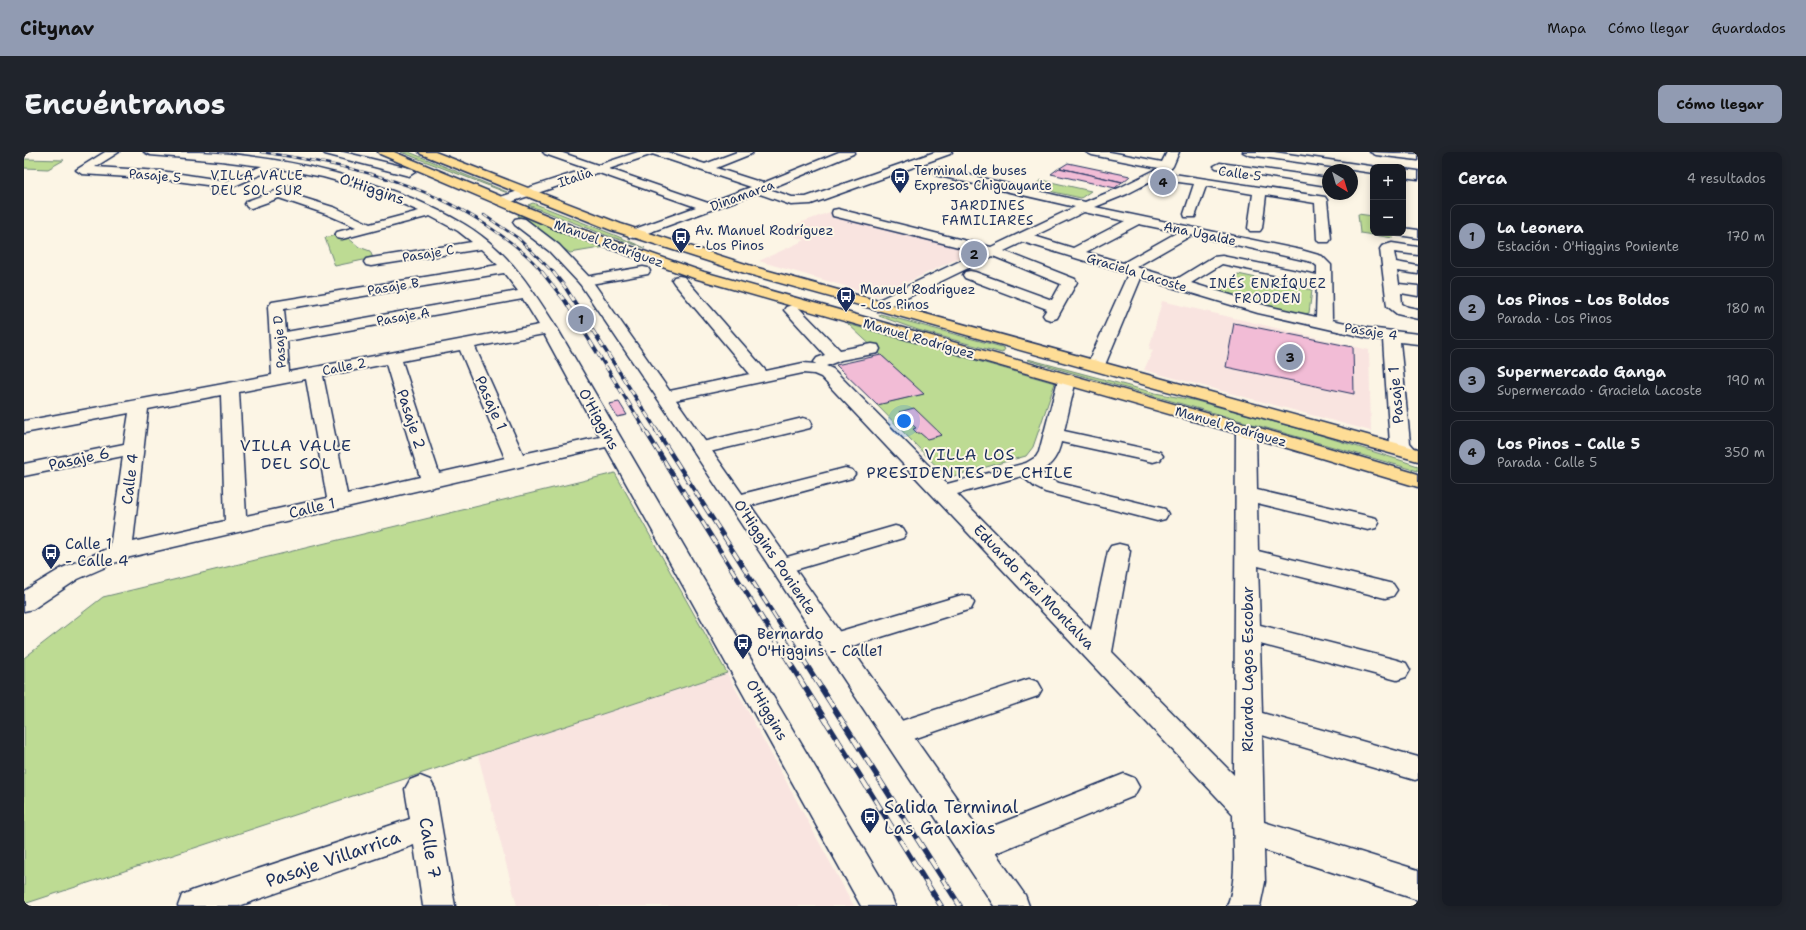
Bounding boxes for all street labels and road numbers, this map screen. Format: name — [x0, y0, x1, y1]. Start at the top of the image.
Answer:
street label: Calle 5 — [1217, 162, 1263, 185]
street label: Italia — [556, 164, 595, 191]
street label: Pasaje 5 — [128, 165, 182, 186]
street label: O'Higgins — [337, 169, 407, 209]
street label: Dinamarca — [708, 176, 777, 215]
street label: Manuel Rodríguez — [552, 216, 666, 271]
street label: Ana Ugalde — [1162, 218, 1238, 249]
street label: Pasaje C — [401, 241, 455, 266]
street label: Graciela Lacoste — [1085, 249, 1189, 296]
street label: Pasaje B — [366, 274, 420, 299]
street label: Pasaje A — [375, 303, 431, 330]
street label: Manuel Rodríguez — [861, 314, 977, 363]
street label: Pasaje D — [269, 315, 290, 369]
street label: Pasaje 4 — [1343, 319, 1399, 344]
street label: Calle 2 — [321, 354, 368, 379]
street label: Pasaje 1 — [1384, 366, 1408, 424]
street label: Pasaje 1 — [470, 373, 512, 433]
street label: O'Higgins — [574, 385, 624, 453]
street label: Pasaje 2 — [392, 387, 430, 451]
street label: Manuel Rodríguez — [1173, 402, 1289, 451]
street label: Pasaje 6 — [47, 443, 111, 475]
street label: Calle 4 — [117, 452, 143, 506]
street label: Calle 1 — [287, 493, 337, 523]
street label: O'Higgins Poniente — [729, 496, 821, 618]
street label: Eduardo Frei Montalva — [969, 520, 1099, 654]
street label: Ricardo Lagos Escobar — [1238, 586, 1258, 752]
street label: O'Higgins — [741, 676, 793, 744]
street label: Calle 7 — [413, 816, 447, 880]
street label: Pasaje Villarrica — [262, 825, 404, 893]

